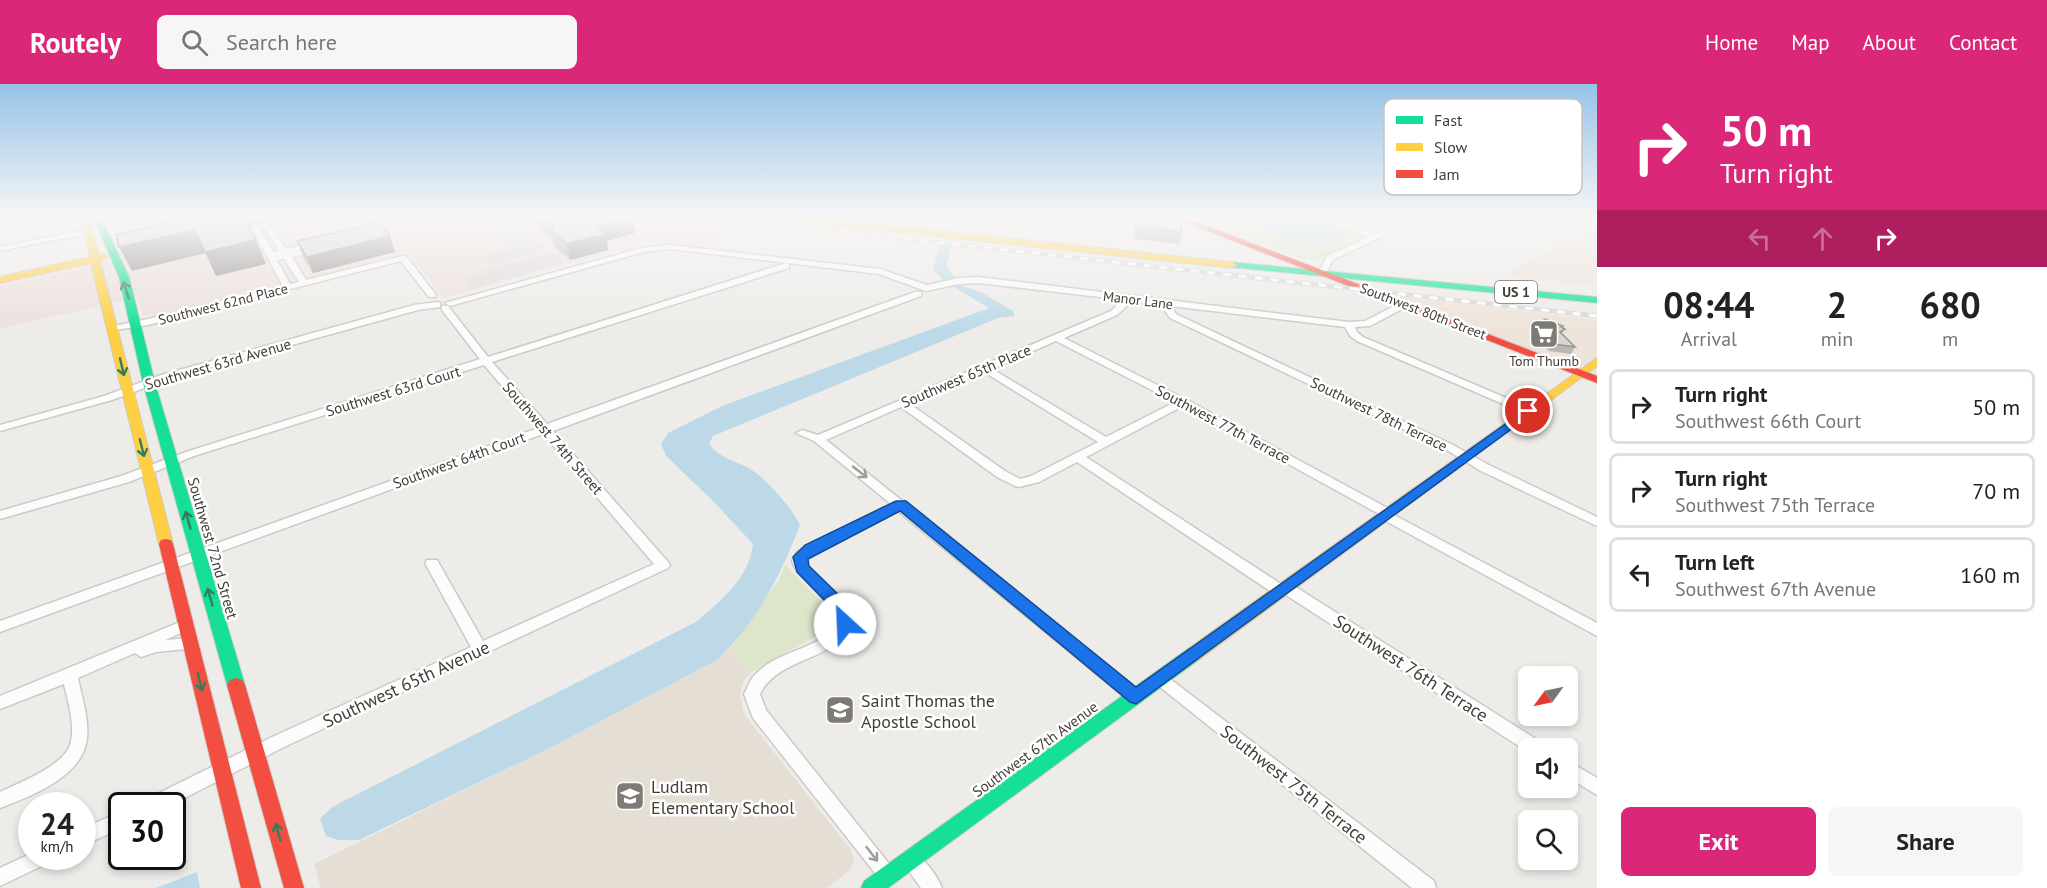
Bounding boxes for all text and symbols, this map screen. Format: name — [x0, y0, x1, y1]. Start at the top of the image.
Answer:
search box — [157, 15, 577, 69]
text: Routely — [30, 24, 121, 61]
icon: search — [178, 26, 211, 59]
text: Search here — [226, 28, 337, 56]
text: Home — [1705, 29, 1758, 56]
text: Map — [1791, 29, 1830, 56]
text: About — [1863, 29, 1916, 56]
text: Contact — [1949, 29, 2017, 56]
legend — [1384, 99, 1582, 195]
text: 50 m — [1720, 103, 1812, 158]
icon: right — [1621, 108, 1699, 186]
text: Fast — [1434, 110, 1463, 130]
text: Slow — [1434, 137, 1468, 157]
text: Turn right — [1720, 156, 1833, 190]
text: Jam — [1433, 164, 1460, 184]
icon: left — [1743, 222, 1776, 255]
icon: ahead — [1806, 222, 1839, 255]
icon: right — [1869, 222, 1902, 255]
street label: Southwest 62nd Place — [156, 279, 290, 329]
street label: Southwest 80th Street — [1357, 279, 1489, 343]
one-way arrow — [120, 281, 131, 300]
road number: US 1 — [1495, 281, 1537, 303]
text: 08:44 — [1663, 281, 1755, 328]
text: 2 — [1827, 281, 1847, 328]
text: 680 — [1920, 281, 1981, 328]
street label: Manor Lane — [1102, 287, 1174, 313]
supermarket icon: Tom Thumb — [1528, 318, 1560, 350]
text: Arrival — [1681, 326, 1737, 352]
text: min — [1821, 326, 1853, 352]
text: m — [1942, 326, 1958, 352]
street label: Southwest 63rd Avenue — [143, 334, 293, 394]
street label: Southwest 65th Place — [898, 340, 1034, 412]
place label: Tom Thumb — [1509, 352, 1579, 370]
one-way arrow — [116, 357, 128, 376]
street label: Southwest 63rd Court — [323, 362, 463, 420]
street label: Southwest 78th Terrace — [1307, 373, 1451, 455]
street label: Southwest 74th Street — [499, 378, 607, 498]
street label: Southwest 77th Terrace — [1152, 380, 1294, 468]
text: Turn right — [1675, 380, 1767, 408]
pin — [1502, 385, 1553, 436]
icon: right — [1624, 390, 1657, 423]
text: 50 m — [1972, 393, 2020, 421]
icon: arrive — [1511, 394, 1544, 427]
text: Southwest 66th Court — [1675, 408, 1861, 434]
street label: Southwest 64th Court — [390, 427, 528, 493]
one-way arrow — [137, 438, 149, 457]
text: Turn right — [1675, 464, 1767, 492]
one-way arrow — [852, 465, 868, 478]
icon: right — [1624, 474, 1657, 507]
street label: Southwest 72nd Street — [184, 475, 242, 621]
text: 70 m — [1972, 477, 2020, 505]
text: Southwest 75th Terrace — [1675, 492, 1875, 518]
one-way arrow — [182, 511, 193, 530]
text: Turn left — [1675, 548, 1755, 576]
icon: left — [1624, 558, 1657, 591]
text: 160 m — [1960, 561, 2020, 589]
text: Southwest 67th Avenue — [1675, 576, 1876, 602]
one-way arrow — [204, 588, 215, 607]
position arrow — [813, 592, 877, 656]
street label: Southwest 76th Terrace — [1329, 609, 1493, 727]
street label: Southwest 65th Avenue — [319, 635, 493, 733]
north arrow — [1518, 666, 1578, 726]
map controls — [1518, 666, 1578, 870]
one-way arrow — [194, 672, 206, 691]
place label: Saint Thomas the Apostle School — [861, 689, 995, 733]
school or university icon: Saint Thomas the Apostle School — [824, 694, 856, 726]
street label: Southwest 67th Avenue — [968, 697, 1102, 801]
street label: Southwest 75th Terrace — [1216, 719, 1372, 849]
button: sound — [1518, 738, 1578, 798]
place label: Ludlam Elementary School — [651, 775, 795, 819]
school or university icon: Ludlam Elementary School — [614, 780, 646, 812]
speed limit sign: 30 — [108, 792, 186, 870]
text: 24 — [40, 804, 74, 843]
button: Exit — [1621, 807, 1816, 876]
button: Share — [1828, 807, 2023, 876]
button: search — [1518, 810, 1578, 870]
one-way arrow — [272, 823, 283, 842]
text: km/h — [41, 837, 73, 856]
one-way arrow — [866, 846, 878, 862]

